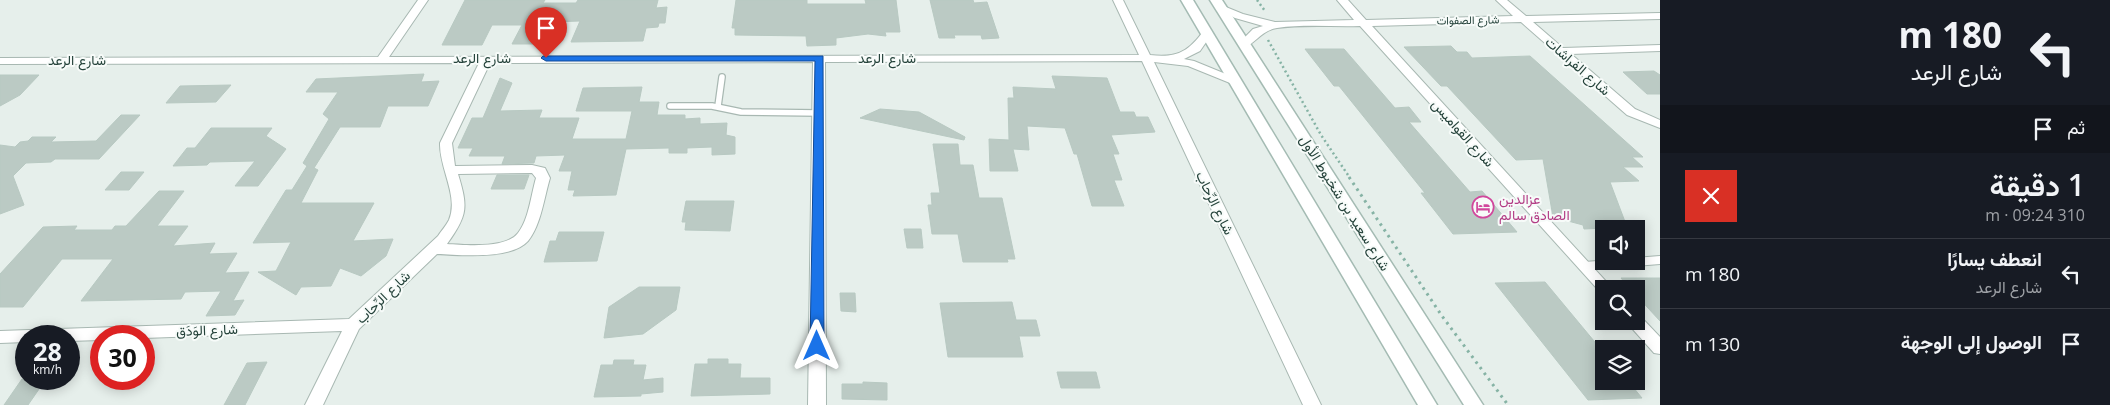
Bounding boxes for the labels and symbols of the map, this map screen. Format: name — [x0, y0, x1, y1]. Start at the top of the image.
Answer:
pin — [525, 7, 567, 58]
street label: شارع الصفوات — [1437, 11, 1500, 29]
street label: شارع الفراشات — [1540, 32, 1615, 101]
street label: شارع الرعد — [453, 48, 511, 69]
street label: شارع الرعد — [858, 48, 916, 69]
street label: شارع الرعد — [48, 50, 106, 71]
street label: شارع القواميس — [1426, 95, 1499, 172]
street label: شارع سعيد بن شخبوط الأول — [1294, 131, 1395, 275]
street label: شارع الرِّحاب — [1190, 168, 1239, 239]
place label: عزالدين الصادق سالم — [1499, 189, 1570, 224]
hotel icon: عزالدين الصادق سالم — [1471, 195, 1495, 219]
street label: شارع الرِّحاب — [351, 266, 415, 329]
street label: شارع الوَدَق — [176, 319, 238, 342]
position arrow — [790, 319, 842, 371]
speed limit sign: 30 — [90, 325, 155, 390]

